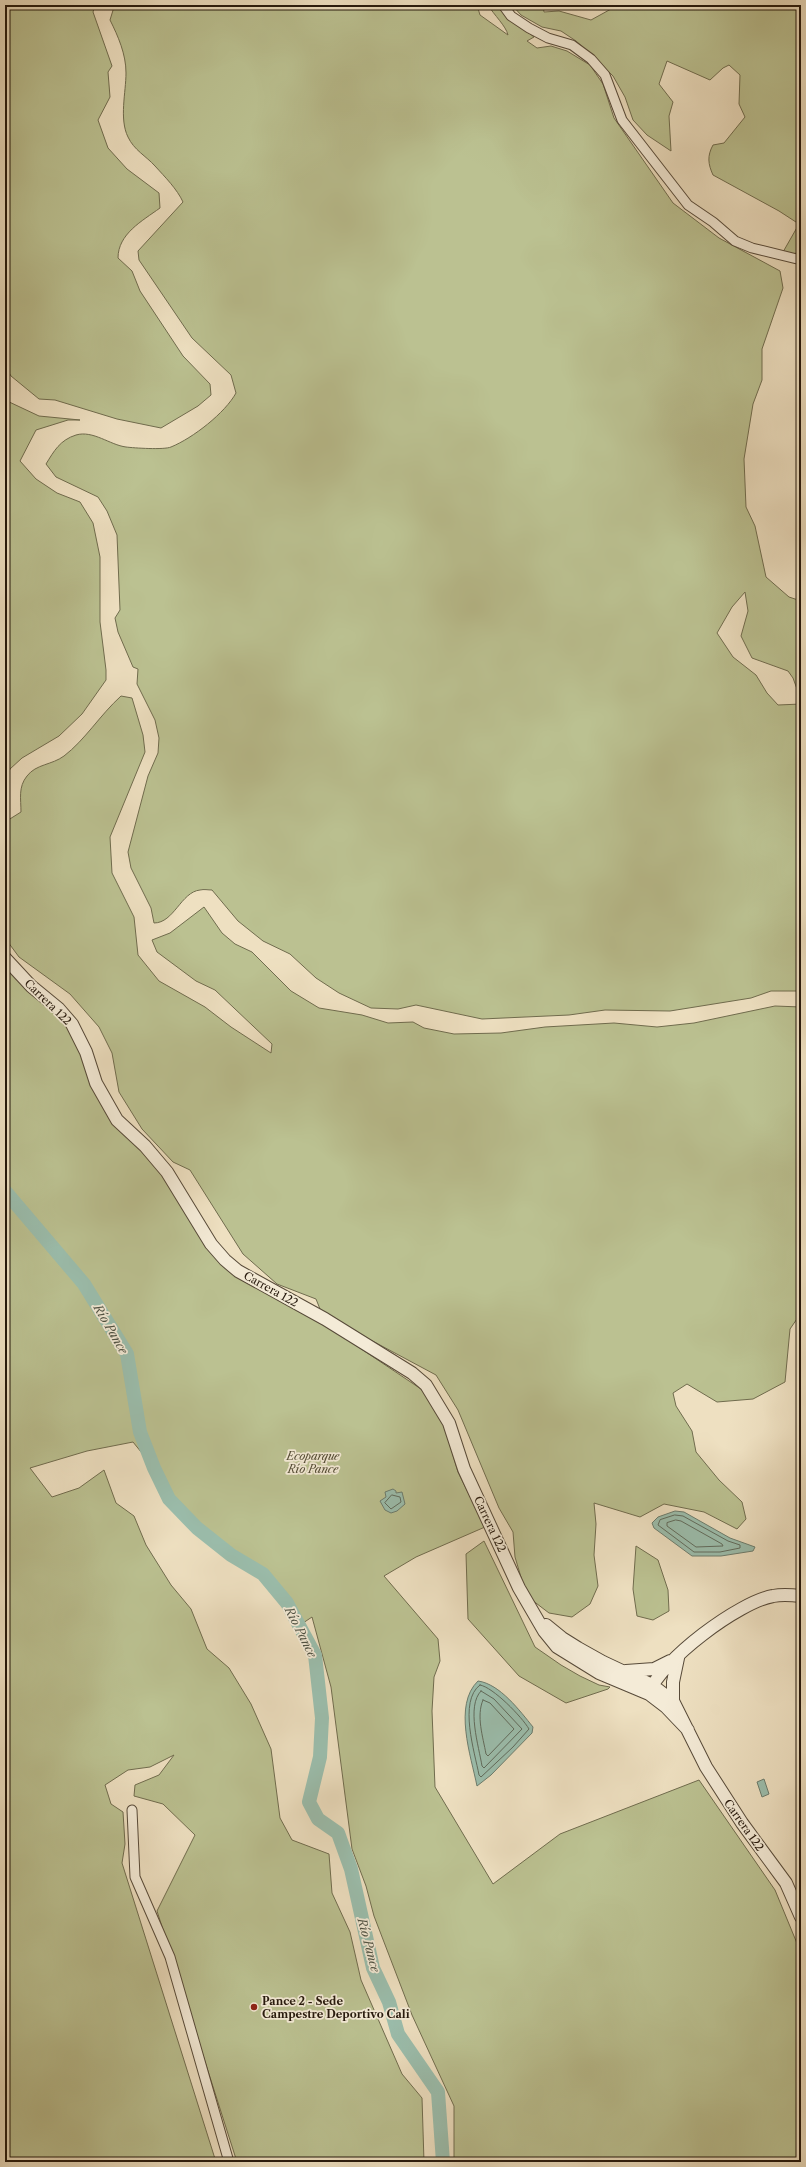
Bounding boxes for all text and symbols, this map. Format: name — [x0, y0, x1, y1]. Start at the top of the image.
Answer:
street label: Carrera 122 — [22, 976, 74, 1028]
street label: Carrera 122 — [241, 1268, 301, 1310]
water label: Río Pance — [90, 1301, 132, 1358]
park label: Ecoparque Río Pance — [286, 1449, 340, 1476]
street label: Carrera 122 — [471, 1494, 509, 1554]
water label: Río Pance — [281, 1603, 321, 1661]
street label: Carrera 122 — [721, 1796, 767, 1854]
water label: Río Pance — [354, 1916, 384, 1975]
place label: Pance 2 - Sede Campestre Deportivo Cali — [262, 1994, 410, 2021]
marker: Pance 2 - Sede Campestre Deportivo Cali — [249, 2002, 259, 2012]

